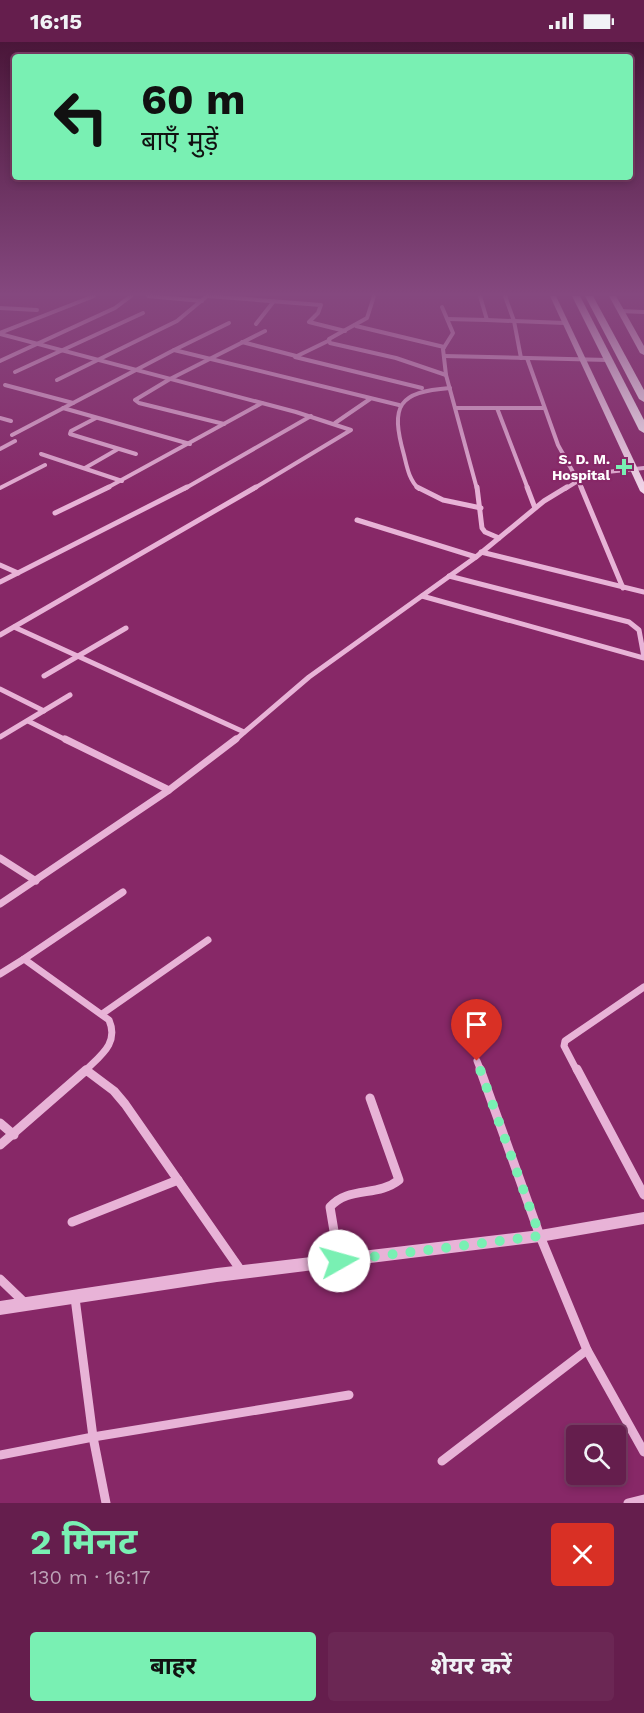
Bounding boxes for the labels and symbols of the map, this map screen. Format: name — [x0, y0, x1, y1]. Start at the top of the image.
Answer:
place label: S. D. M. Hospital — [552, 451, 610, 483]
marker: S. D. M. Hospital — [615, 458, 633, 476]
pin — [451, 999, 502, 1061]
position arrow — [307, 1229, 371, 1293]

